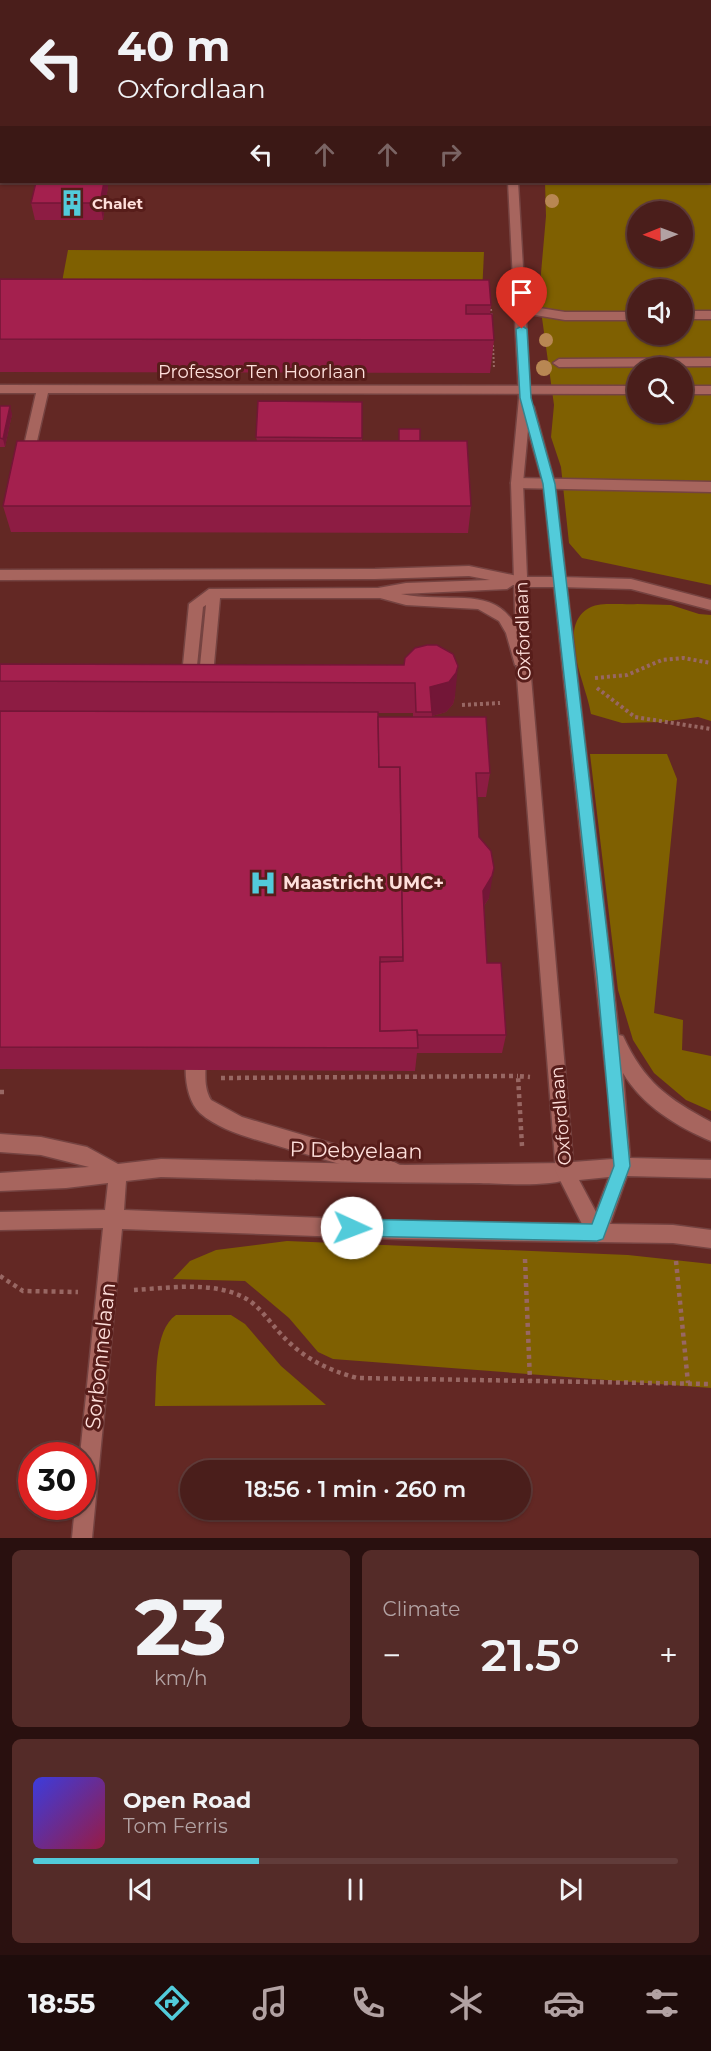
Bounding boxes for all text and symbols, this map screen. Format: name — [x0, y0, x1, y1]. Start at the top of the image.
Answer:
text: 40 m — [117, 20, 230, 72]
icon: left — [18, 24, 96, 102]
text: Oxfordlaan — [117, 72, 266, 105]
icon: left — [245, 138, 278, 171]
icon: ahead — [308, 138, 341, 171]
icon: ahead — [371, 138, 404, 171]
icon: right — [434, 138, 467, 171]
building icon: Chalet — [57, 188, 87, 218]
place label: Chalet — [92, 194, 143, 213]
north arrow — [627, 201, 693, 267]
map controls — [627, 201, 693, 423]
pin — [496, 267, 547, 329]
icon: arrive — [505, 276, 538, 309]
button: sound — [627, 279, 693, 345]
button: search — [627, 357, 693, 423]
street label: Professor Ten Hoorlaan — [158, 361, 366, 383]
street label: Oxfordlaan — [510, 581, 536, 681]
hospital icon: Maastricht UMC+ — [248, 868, 278, 898]
place label: Maastricht UMC+ — [283, 872, 444, 894]
street label: Oxfordlaan — [546, 1066, 576, 1166]
street label: P Debyelaan — [289, 1136, 423, 1164]
position arrow — [320, 1196, 384, 1260]
street label: Sorbonnelaan — [80, 1281, 120, 1431]
speed limit sign: 30 — [18, 1442, 96, 1520]
text: 18:56 · 1 min · 260 m — [245, 1476, 466, 1503]
text: 23 — [135, 1579, 227, 1675]
text: Climate — [383, 1597, 460, 1621]
text: 21.5° — [481, 1627, 580, 1682]
text: − — [383, 1635, 401, 1675]
text: + — [659, 1635, 678, 1675]
text: km/h — [154, 1666, 207, 1690]
text: Open Road — [123, 1787, 251, 1814]
text: Tom Ferris — [123, 1814, 228, 1838]
icon: previous — [124, 1873, 157, 1906]
icon: pause — [339, 1873, 372, 1906]
icon: next — [554, 1873, 587, 1906]
icon: directions — [151, 1982, 193, 2024]
icon: music — [249, 1982, 291, 2024]
icon: phone — [347, 1982, 389, 2024]
icon: climate — [445, 1982, 487, 2024]
icon: car — [543, 1982, 585, 2024]
icon: filters — [641, 1982, 683, 2024]
text: 18:55 — [28, 1987, 95, 2020]

